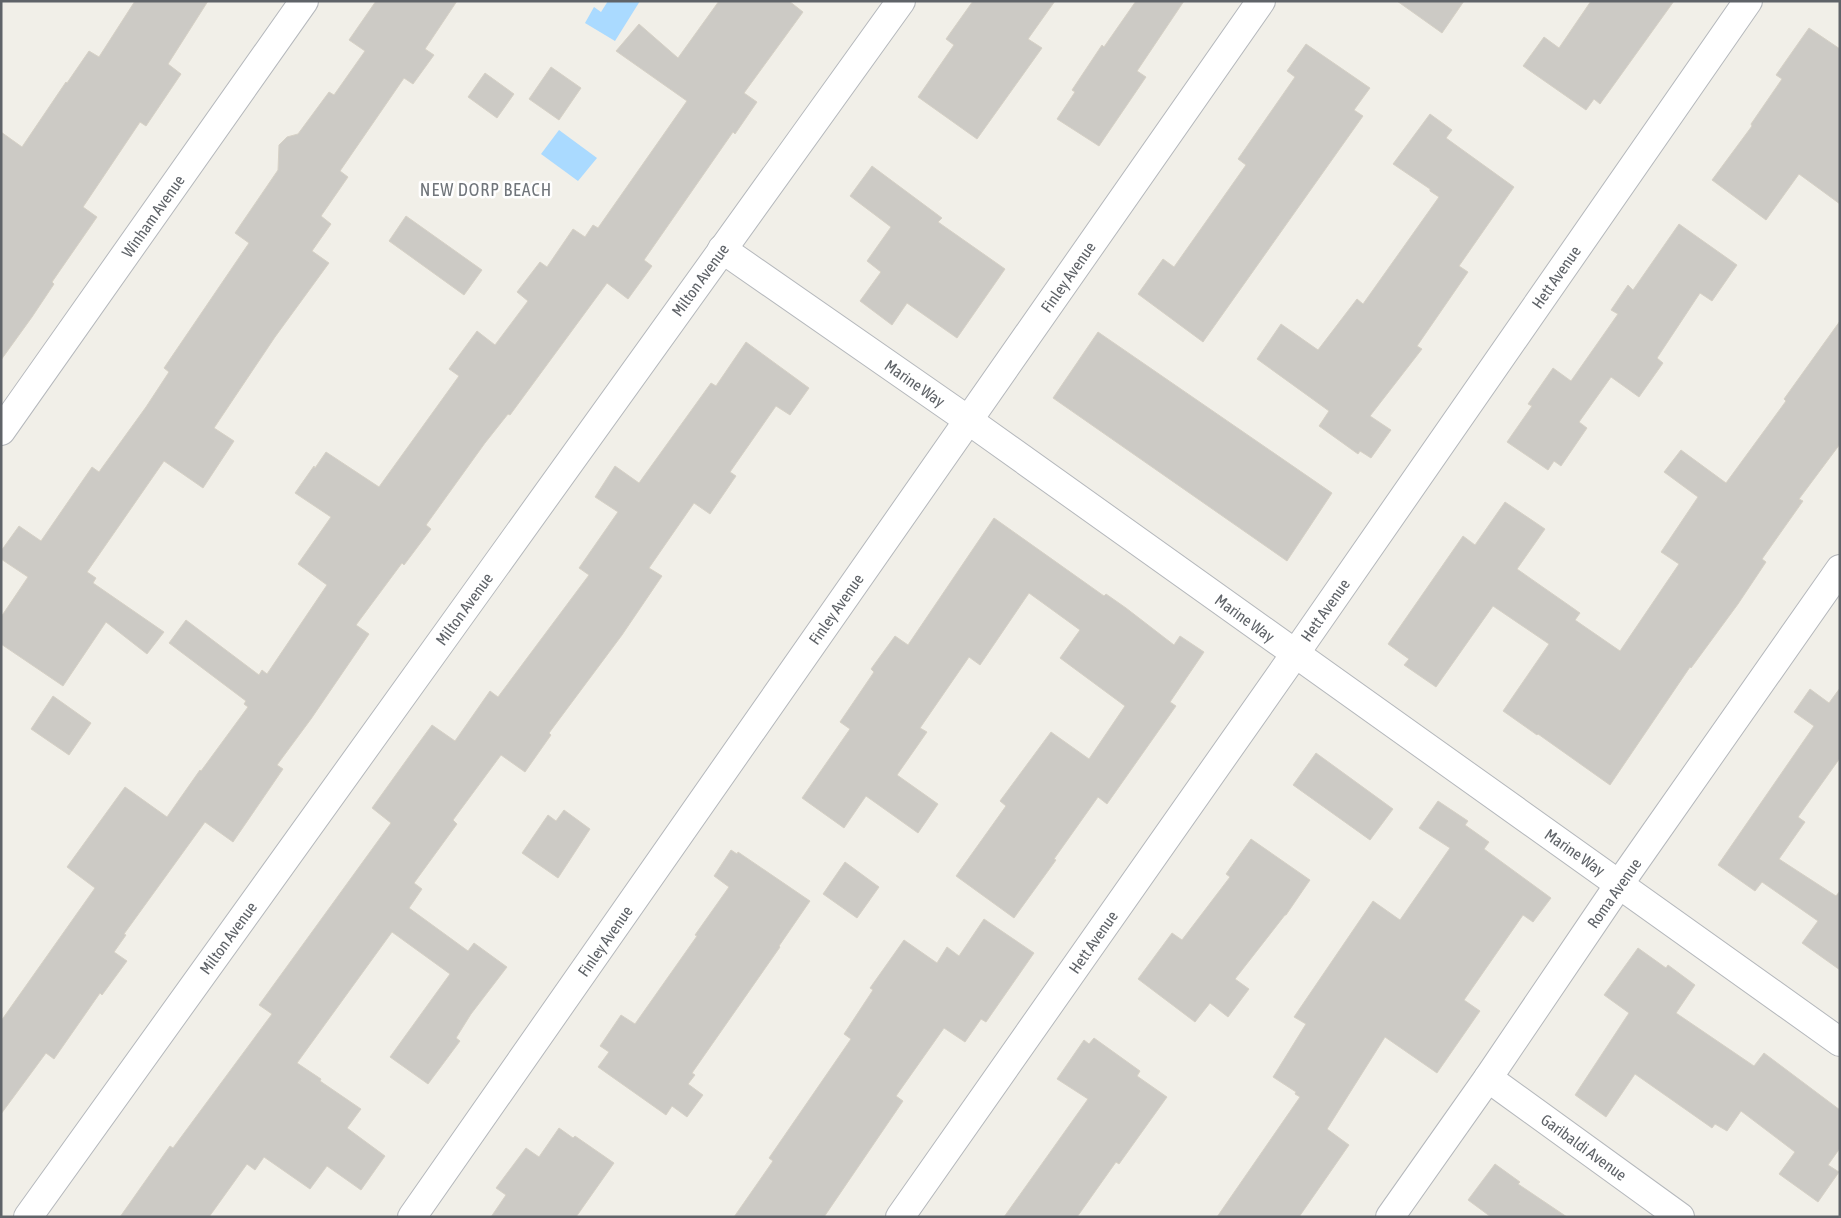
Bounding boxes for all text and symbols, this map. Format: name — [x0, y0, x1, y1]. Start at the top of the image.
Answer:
street label: Winham Avenue — [118, 171, 188, 261]
district label: NEW DORP BEACH — [420, 179, 552, 200]
street label: Finley Avenue — [1037, 238, 1100, 316]
street label: Milton Avenue — [668, 240, 732, 320]
street label: Hett Avenue — [1528, 242, 1584, 312]
street label: Marine Way — [881, 356, 949, 411]
street label: Milton Avenue — [432, 569, 496, 649]
street label: Finley Avenue — [805, 570, 868, 648]
street label: Hett Avenue — [1297, 575, 1353, 645]
street label: Marine Way — [1211, 590, 1278, 647]
street label: Marine Way — [1541, 825, 1609, 880]
street label: Roma Avenue — [1583, 855, 1645, 931]
street label: Milton Avenue — [196, 898, 260, 978]
street label: Finley Avenue — [574, 902, 637, 980]
street label: Hett Avenue — [1065, 907, 1121, 977]
street label: Garibaldi Avenue — [1538, 1110, 1630, 1184]

